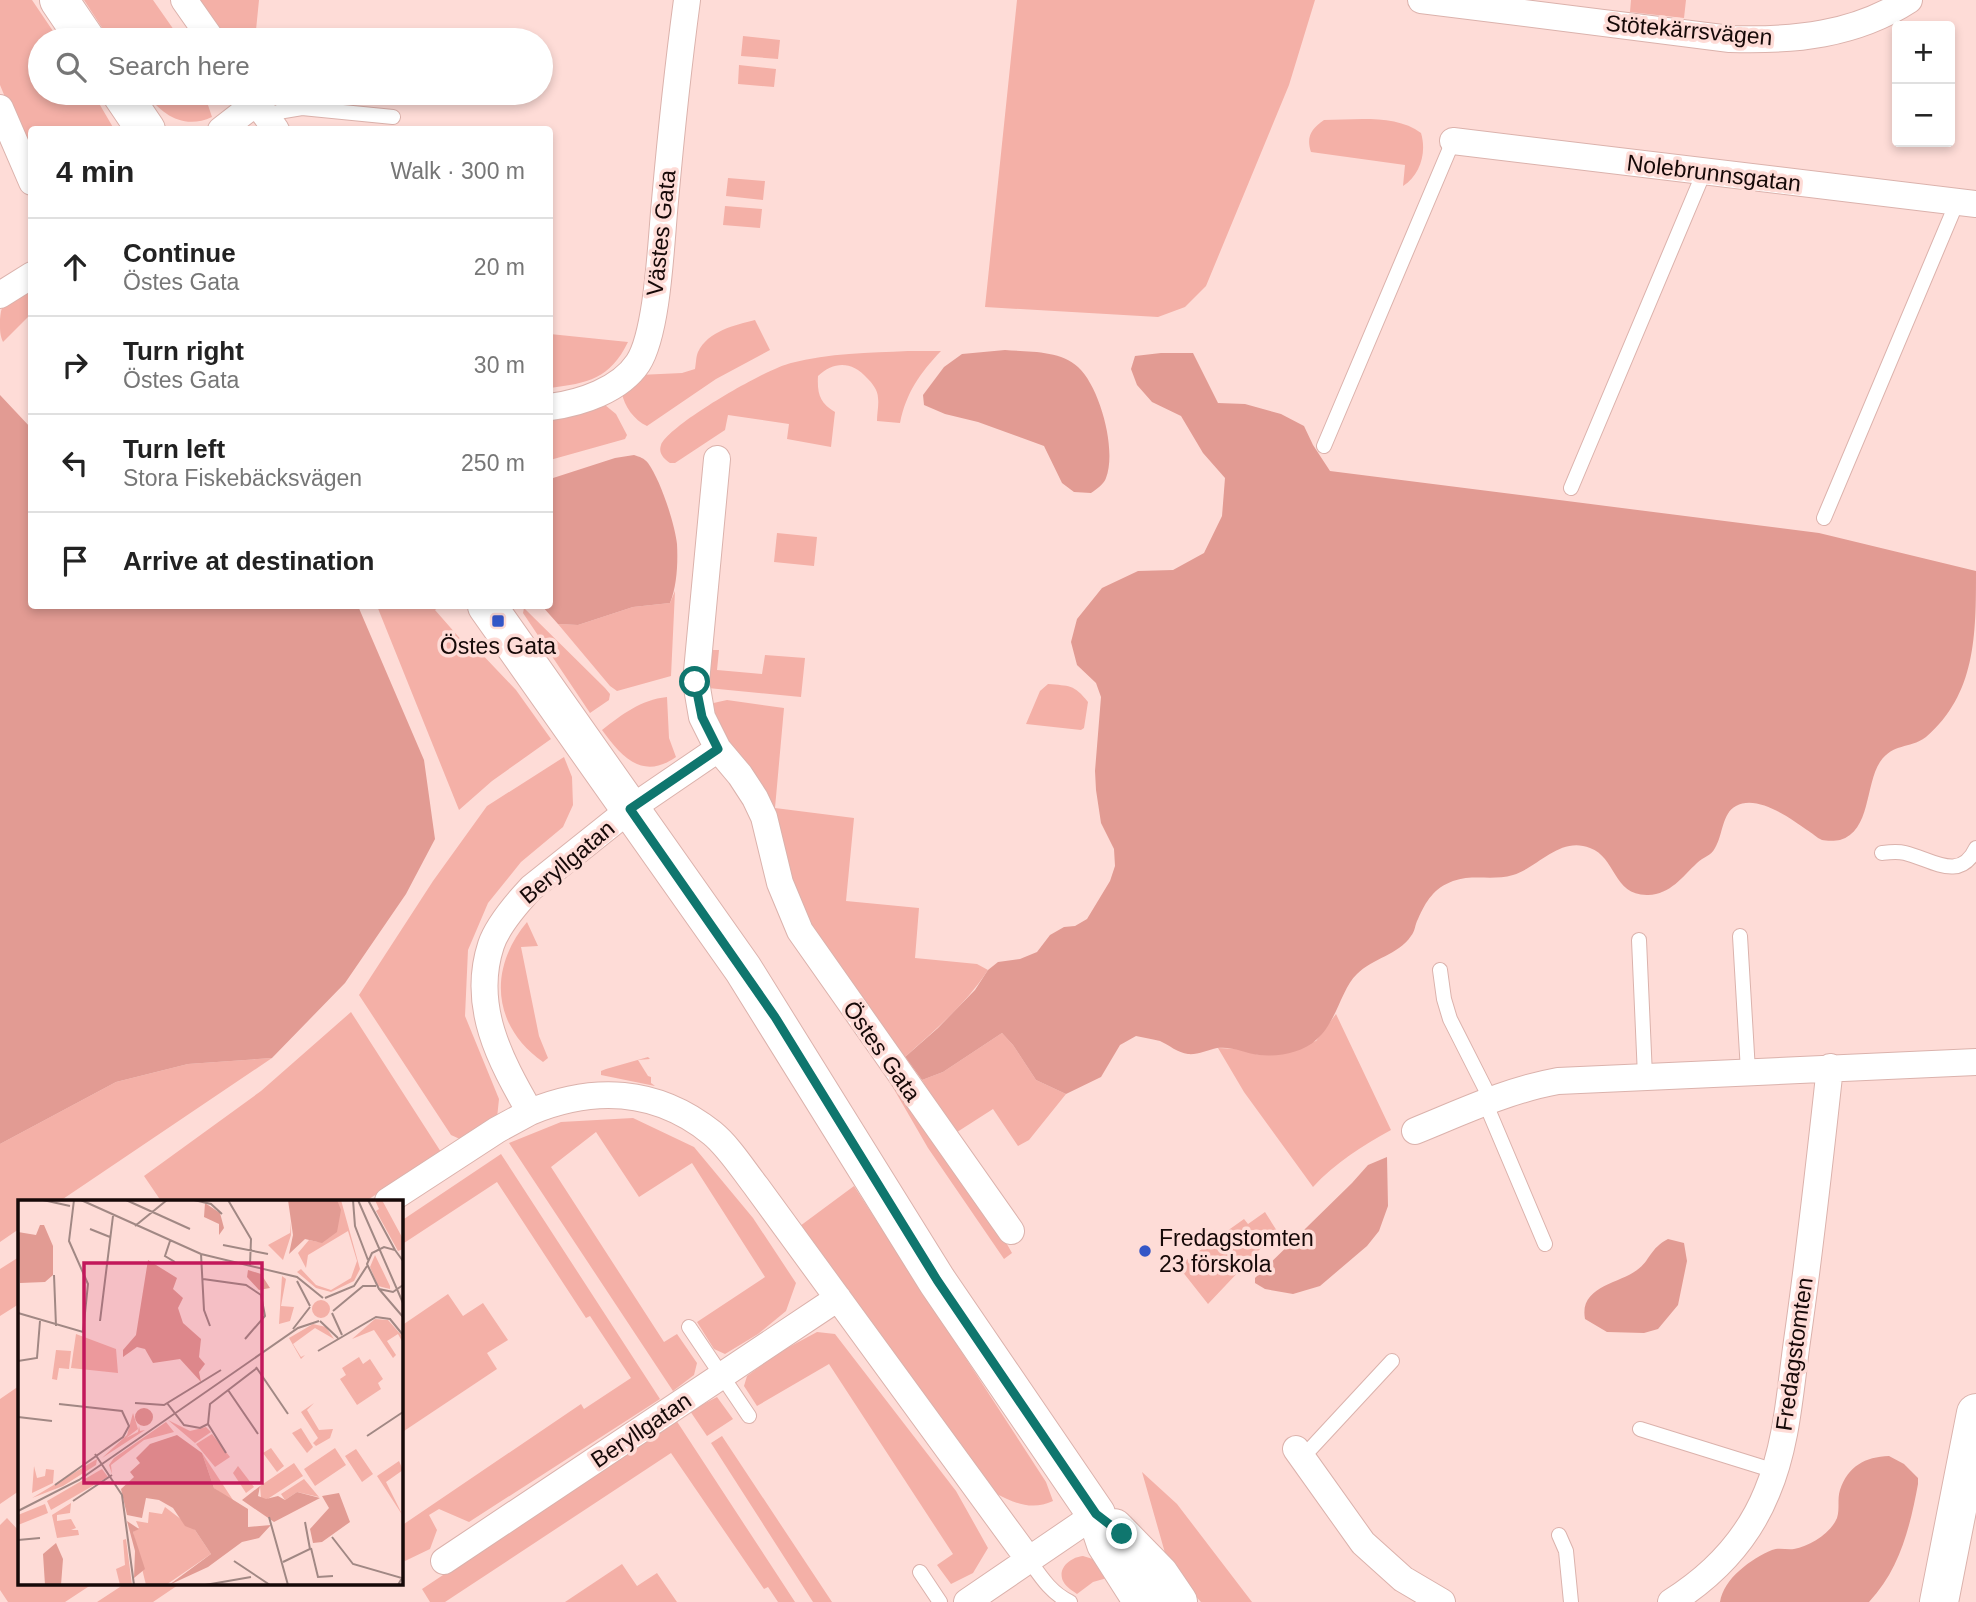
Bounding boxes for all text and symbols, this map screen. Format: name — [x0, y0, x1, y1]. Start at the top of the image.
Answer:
street label: Stötekärrsvägen — [1604, 10, 1774, 50]
map controls — [1892, 21, 1955, 147]
button: + — [1892, 21, 1955, 84]
search box — [28, 28, 553, 105]
icon: search — [52, 48, 90, 86]
text: Search here — [108, 51, 250, 81]
button: − — [1892, 84, 1955, 147]
street label: Nolebrunnsgatan — [1625, 149, 1803, 197]
text: 4 min — [56, 155, 134, 188]
text: Walk · 300 m — [390, 158, 525, 184]
street label: Västes Gata — [641, 169, 681, 297]
text: Continue — [123, 238, 236, 268]
icon: ahead — [56, 248, 94, 286]
text: 20 m — [474, 254, 525, 280]
text: Östes Gata — [123, 269, 239, 295]
text: Turn right — [123, 336, 244, 366]
icon: right — [56, 346, 94, 384]
text: 30 m — [474, 352, 525, 378]
text: Östes Gata — [123, 367, 239, 393]
text: Turn left — [123, 434, 225, 464]
icon: left — [56, 444, 94, 482]
text: 250 m — [461, 450, 525, 476]
text: Stora Fiskebäcksvägen — [123, 465, 362, 491]
icon: arrive — [56, 542, 94, 580]
text: Arrive at destination — [123, 546, 374, 576]
marker: Östes Gata — [490, 613, 506, 629]
place label: Östes Gata — [440, 633, 556, 659]
route start — [679, 666, 710, 697]
street label: Beryllgatan — [515, 815, 619, 909]
street label: Östes Gata — [838, 996, 926, 1106]
inset map — [18, 1200, 402, 1584]
place label: Fredagstomten 23 förskola — [1159, 1225, 1314, 1277]
marker: Fredagstomten 23 förskola — [1137, 1243, 1153, 1259]
street label: Fredagstomten — [1770, 1276, 1818, 1432]
street label: Beryllgatan — [586, 1387, 696, 1473]
route end — [1106, 1518, 1137, 1549]

